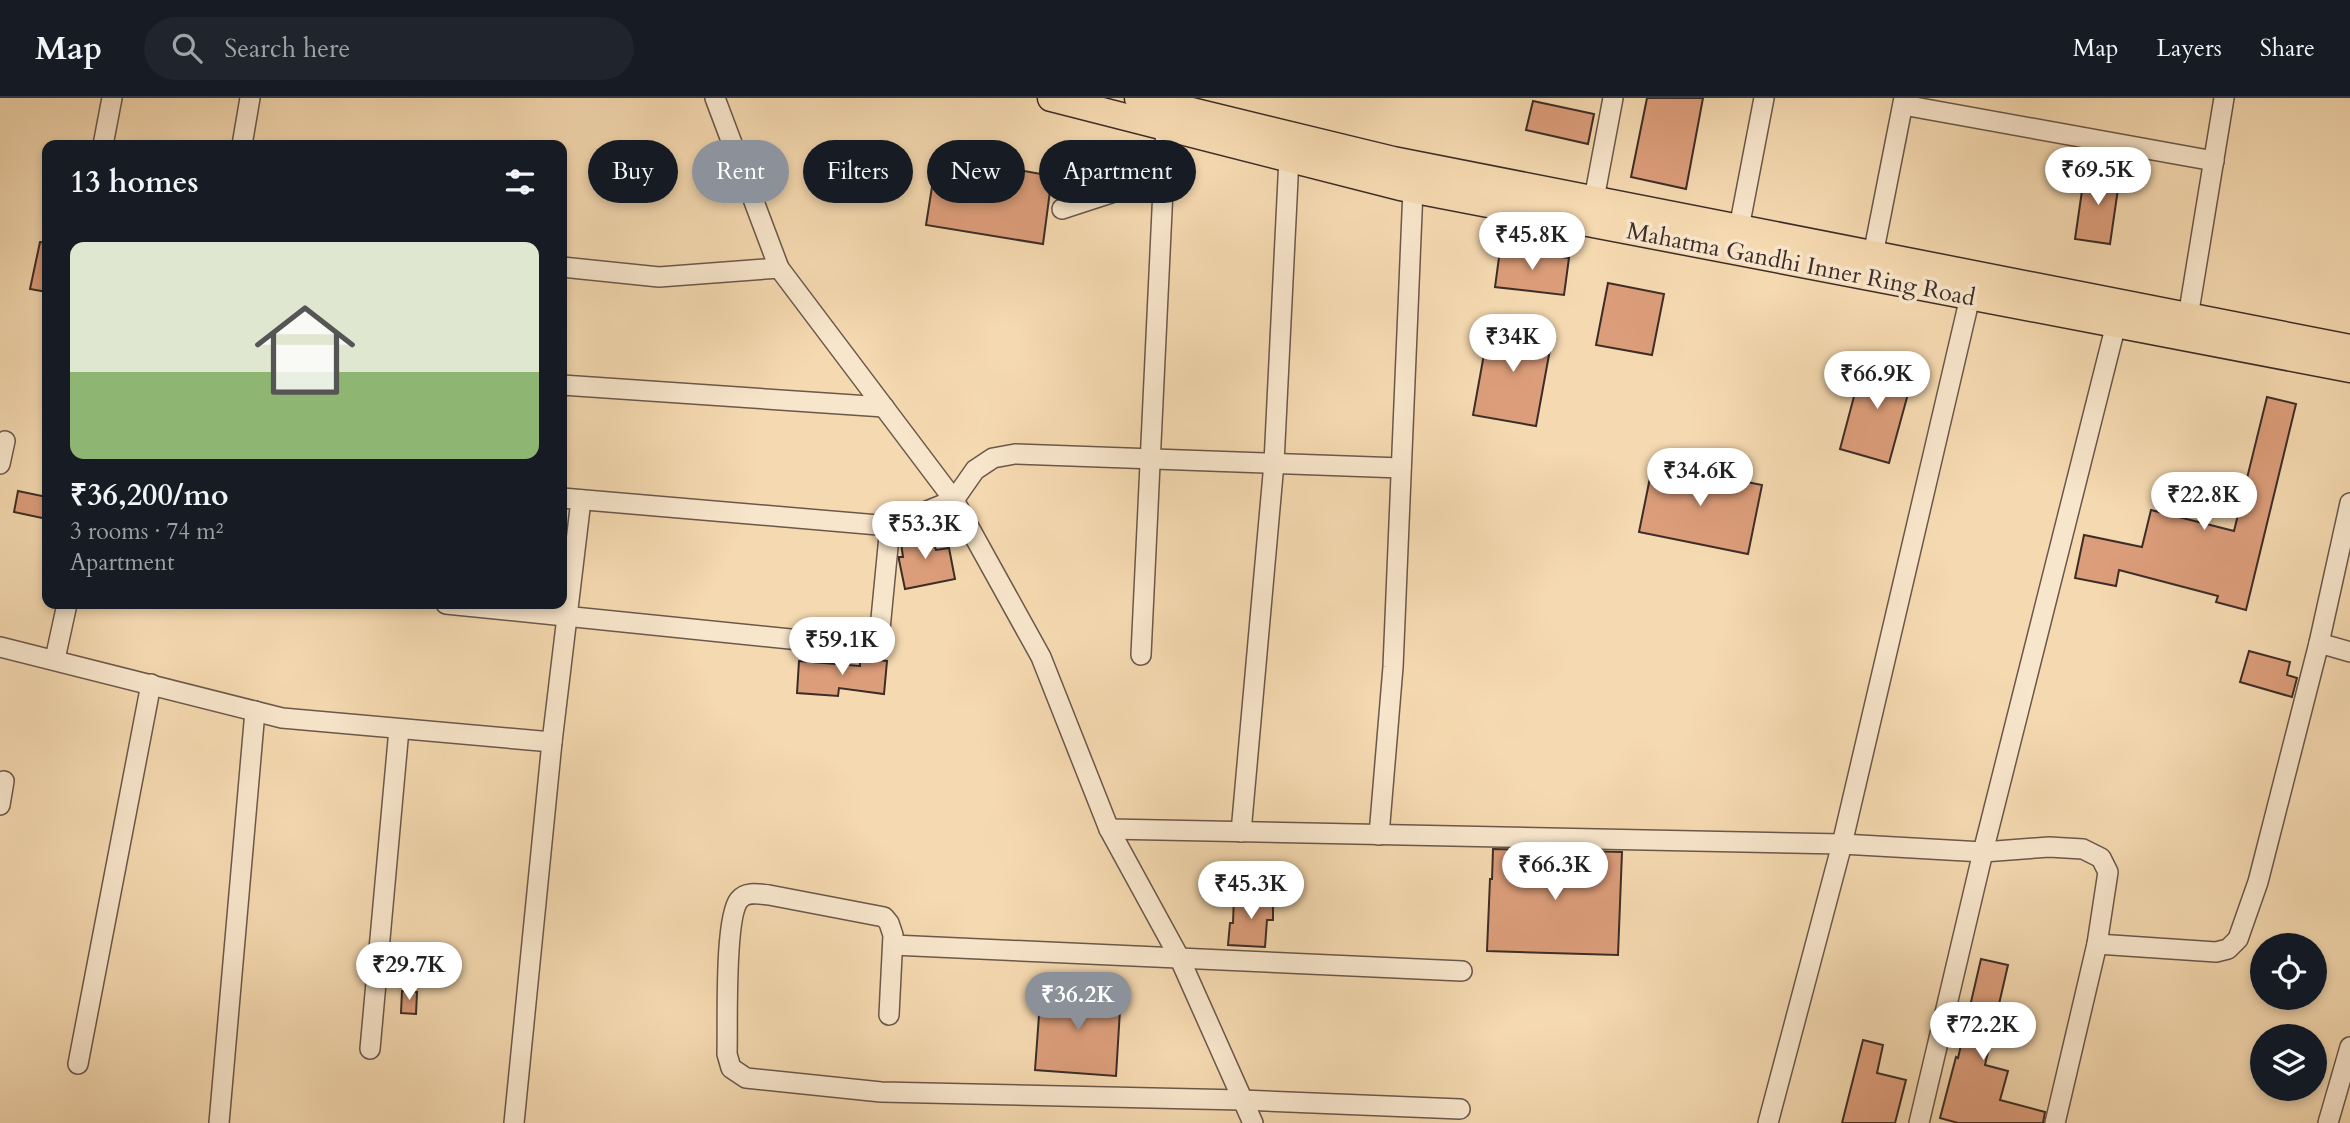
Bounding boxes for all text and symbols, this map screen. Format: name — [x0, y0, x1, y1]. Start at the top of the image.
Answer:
search box — [144, 17, 634, 80]
text: Map — [35, 26, 102, 71]
icon: search — [168, 29, 206, 67]
text: Search here — [224, 31, 350, 66]
text: Map — [2073, 32, 2119, 65]
text: Layers — [2157, 32, 2222, 65]
text: Share — [2260, 32, 2315, 65]
chip: Buy — [588, 140, 678, 203]
chip: Rent — [692, 140, 789, 203]
chip: Filters — [803, 140, 913, 203]
chip: New — [927, 140, 1025, 203]
chip: Apartment — [1039, 140, 1196, 203]
pin: ₹69.5K — [2041, 148, 2155, 207]
text: ₹69.5K — [2061, 154, 2135, 185]
text: 13 homes — [70, 162, 199, 203]
icon: filters — [501, 163, 539, 201]
pin: ₹45.8K — [1475, 212, 1589, 272]
street label: Mahatma Gandhi Inner Ring Road — [1624, 214, 1978, 315]
text: ₹45.8K — [1495, 219, 1569, 250]
icon: home — [242, 287, 368, 413]
pin: ₹34K — [1472, 314, 1554, 374]
text: ₹34K — [1485, 321, 1541, 352]
pin: ₹66.9K — [1820, 352, 1934, 411]
text: ₹66.9K — [1840, 358, 1914, 389]
pin: ₹34.6K — [1643, 448, 1757, 508]
text: ₹34.6K — [1663, 455, 1737, 486]
pin: ₹22.8K — [2147, 472, 2261, 532]
text: ₹36,200/mo — [70, 475, 229, 516]
text: ₹22.8K — [2167, 479, 2241, 510]
pin: ₹53.3K — [868, 502, 982, 561]
text: ₹53.3K — [888, 508, 962, 539]
text: 3 rooms · 74 m² — [70, 516, 223, 547]
text: Apartment — [70, 547, 174, 578]
pin: ₹59.1K — [785, 618, 899, 677]
text: ₹59.1K — [805, 624, 879, 655]
pin: ₹66.3K — [1498, 842, 1612, 902]
text: ₹66.3K — [1518, 849, 1592, 880]
pin: ₹45.3K — [1194, 862, 1308, 921]
text: ₹45.3K — [1214, 868, 1288, 899]
map controls — [2250, 933, 2327, 1101]
button: locate — [2250, 933, 2327, 1010]
pin: ₹29.7K — [352, 942, 466, 1002]
text: ₹29.7K — [372, 949, 446, 980]
pin: ₹36.2K — [1021, 972, 1135, 1032]
text: ₹36.2K — [1041, 979, 1115, 1010]
pin: ₹72.2K — [1926, 1002, 2040, 1062]
text: ₹72.2K — [1946, 1009, 2020, 1040]
button: layers — [2250, 1024, 2327, 1101]

